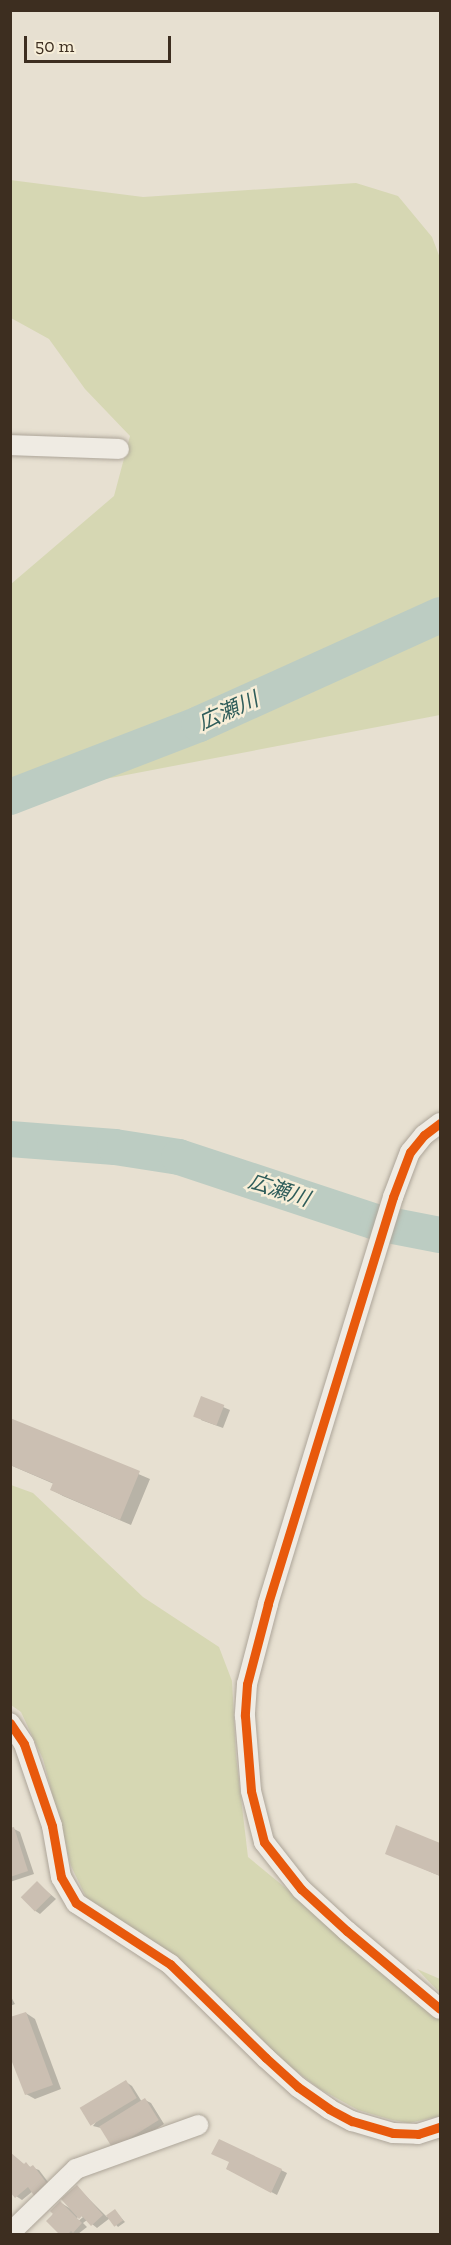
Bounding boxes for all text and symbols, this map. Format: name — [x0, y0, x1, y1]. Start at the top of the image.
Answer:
scale bar — [27, 24, 174, 62]
text: 50 m — [35, 35, 74, 57]
water label: 広瀬川 — [194, 687, 262, 735]
water label: 広瀬川 — [245, 1168, 313, 1212]

